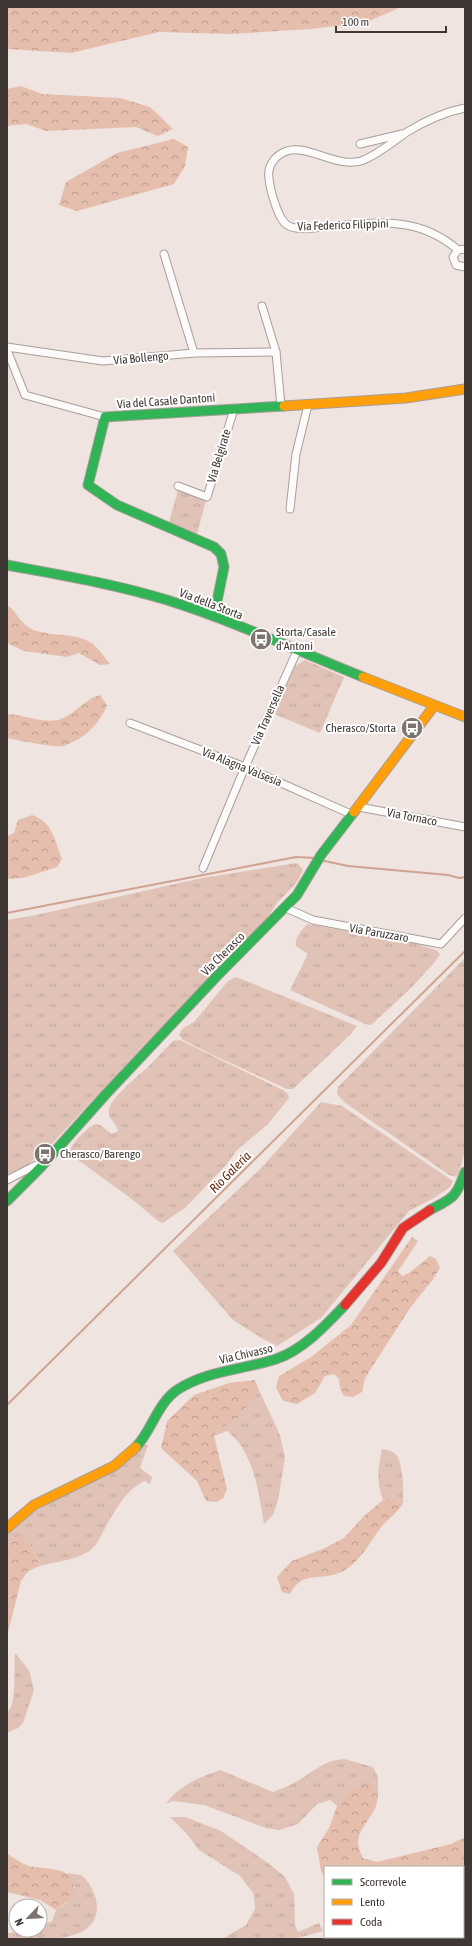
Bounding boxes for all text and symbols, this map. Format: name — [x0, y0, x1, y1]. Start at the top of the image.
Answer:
scale bar — [336, 8, 446, 34]
text: 100 m — [342, 15, 369, 29]
street label: Via Federico Filippini — [297, 216, 389, 234]
street label: Via Bollengo — [113, 349, 169, 367]
street label: Via del Casale Dantoni — [116, 391, 216, 411]
street label: Via Belgirate — [204, 427, 234, 485]
street label: Via della Storta — [177, 585, 245, 623]
place label: Storta/Casale d'Antoni — [276, 625, 336, 653]
bus stop icon: Storta/Casale d'Antoni — [248, 626, 274, 652]
street label: Via Traversella — [248, 683, 288, 747]
bus stop icon: Cherasco/Storta — [399, 715, 425, 741]
place label: Cherasco/Storta — [326, 721, 396, 735]
street label: Via Alagna Valsesia — [200, 745, 284, 789]
street label: Via Tornaco — [386, 805, 439, 829]
street label: Via Paruzzaro — [348, 921, 410, 945]
street label: Via Cherasco — [198, 929, 248, 979]
bus stop icon: Cherasco/Barengo — [32, 1141, 58, 1167]
place label: Cherasco/Barengo — [60, 1147, 141, 1161]
water label: Rio Galeria — [206, 1148, 254, 1196]
street label: Via Chivasso — [218, 1341, 274, 1367]
legend — [324, 1866, 464, 1938]
text: Scorrevole — [360, 1875, 407, 1889]
text: Lento — [360, 1895, 385, 1909]
north arrow — [8, 1898, 48, 1938]
text: Coda — [360, 1915, 382, 1929]
text: N — [12, 1917, 26, 1928]

